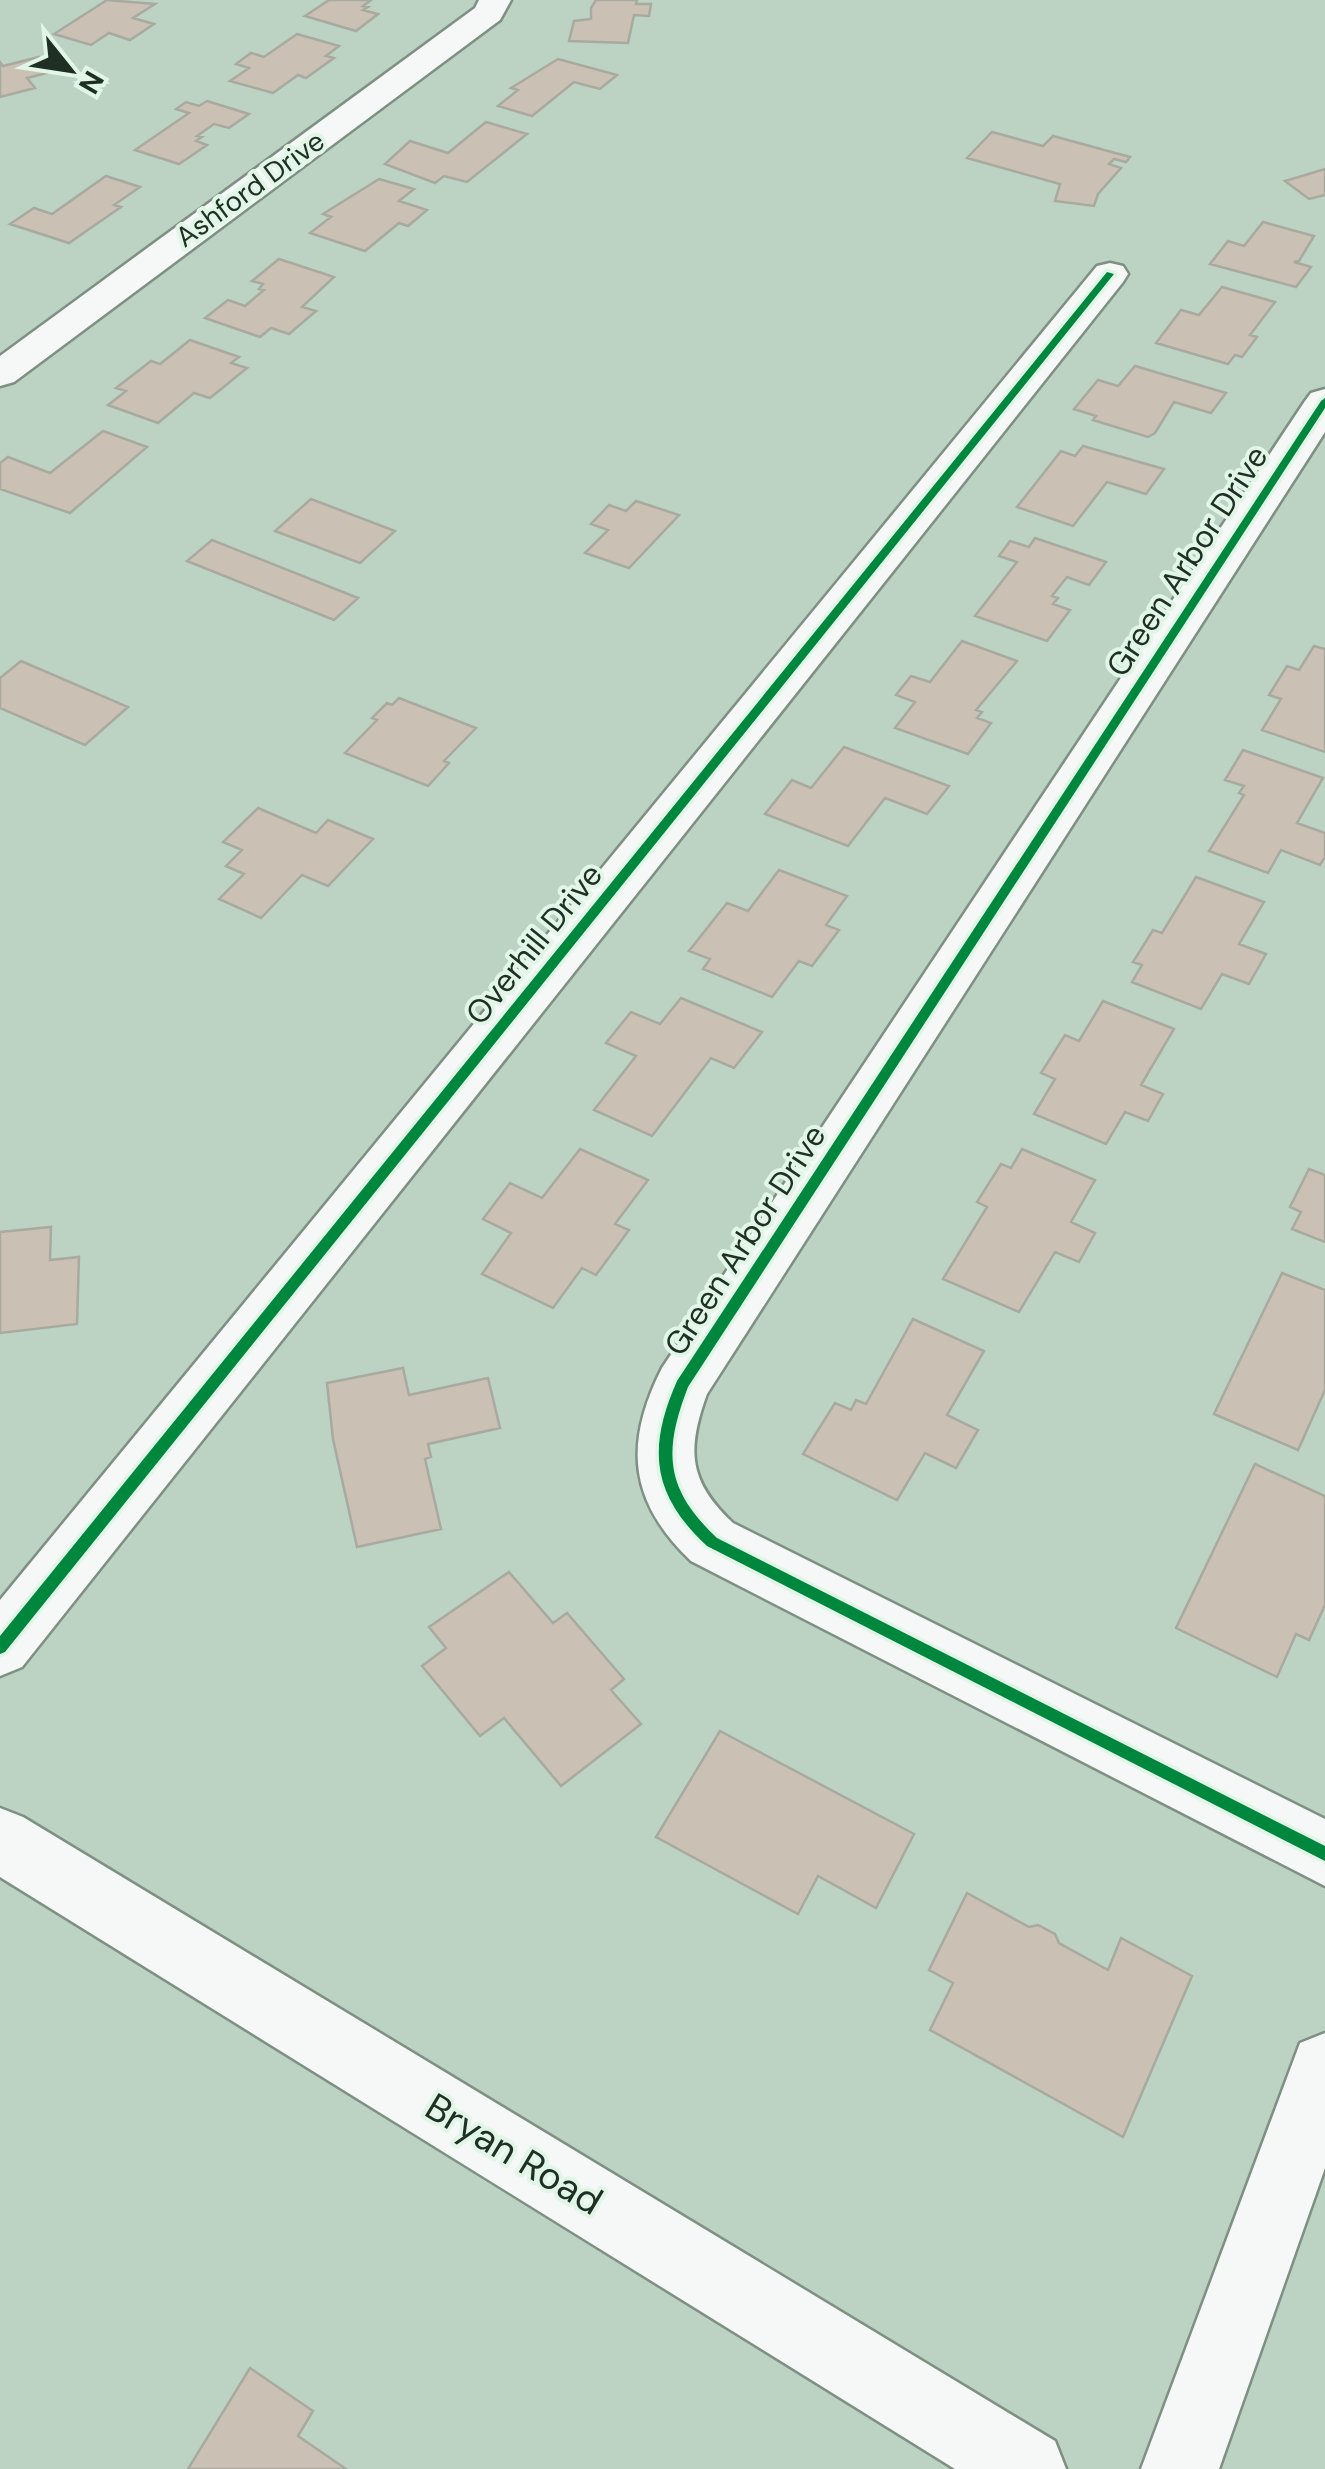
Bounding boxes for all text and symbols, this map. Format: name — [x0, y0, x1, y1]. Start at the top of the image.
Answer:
north arrow — [20, 20, 120, 120]
text: N — [70, 64, 112, 100]
street label: Ashford Drive — [168, 122, 332, 256]
street label: Green Arbor Drive — [1097, 438, 1277, 684]
street label: Overhill Drive — [456, 855, 612, 1033]
street label: Green Arbor Drive — [655, 1117, 835, 1363]
street label: Bryan Road — [416, 2082, 612, 2226]

